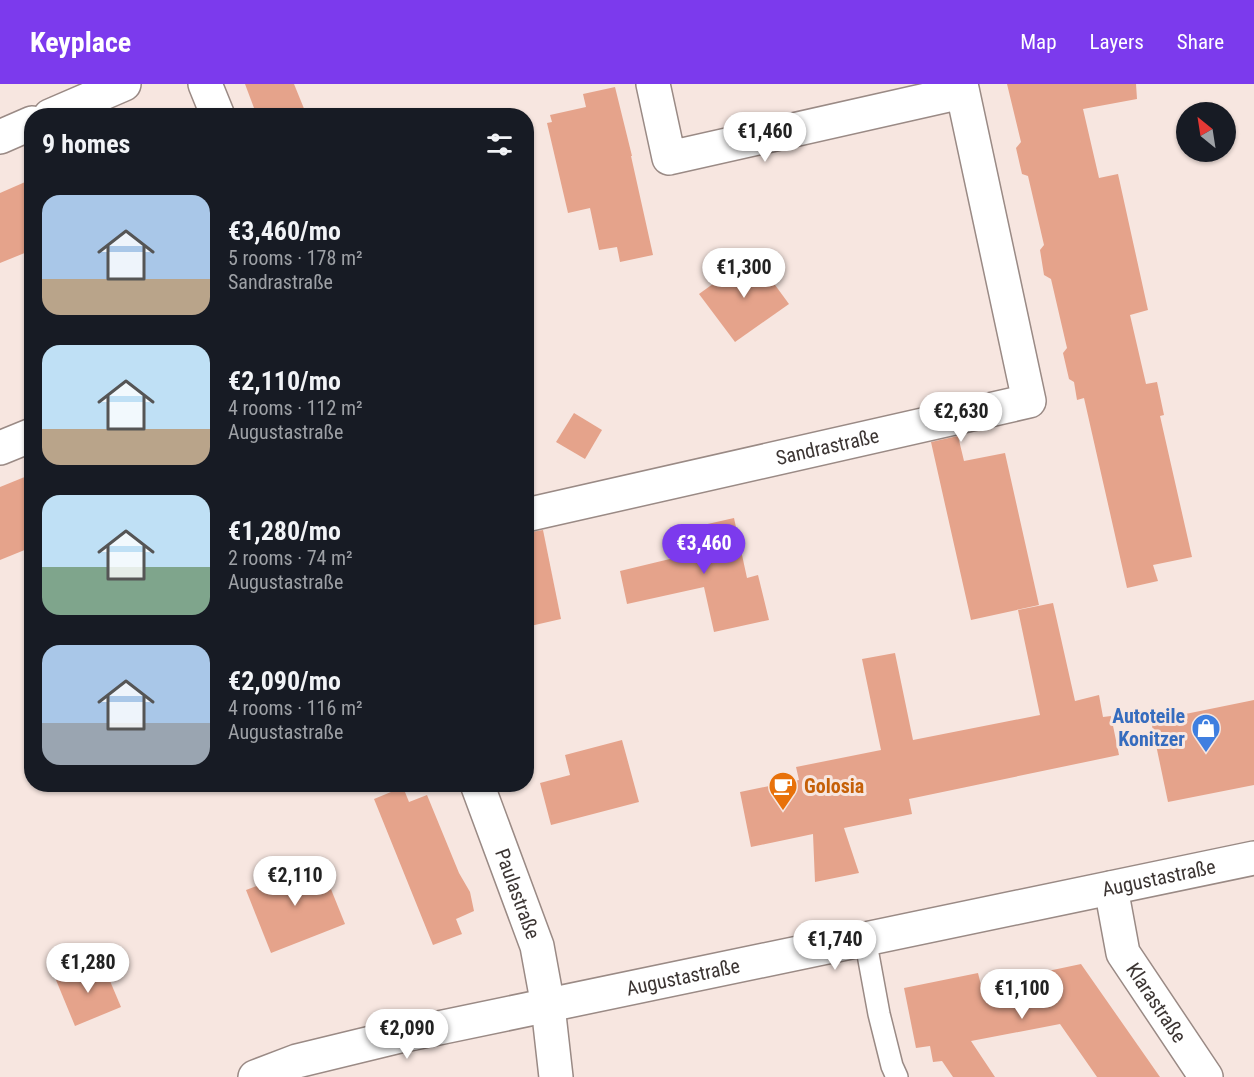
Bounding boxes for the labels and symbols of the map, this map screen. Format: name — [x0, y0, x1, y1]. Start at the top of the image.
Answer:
north arrow — [1176, 102, 1236, 162]
pin: €1,460 — [716, 112, 814, 163]
pin: €1,300 — [695, 248, 793, 299]
pin: €2,630 — [912, 392, 1010, 443]
street label: Sandrastraße — [773, 423, 881, 470]
pin: €3,460 — [655, 524, 753, 575]
place label: Autoteile Konitzer — [1112, 704, 1185, 751]
shop icon: Autoteile Konitzer — [1190, 712, 1222, 754]
cafe icon: Golosia — [767, 770, 799, 812]
place label: Golosia — [804, 774, 864, 798]
street label: Paulastraße — [490, 845, 545, 942]
street label: Augustastraße — [1100, 854, 1218, 901]
pin: €2,110 — [246, 856, 344, 907]
pin: €1,740 — [786, 920, 884, 971]
pin: €1,280 — [39, 943, 137, 994]
street label: Augustastraße — [624, 953, 742, 1001]
street label: Klarastraße — [1121, 958, 1191, 1047]
pin: €1,100 — [973, 969, 1071, 1020]
pin: €2,090 — [358, 1009, 456, 1060]

